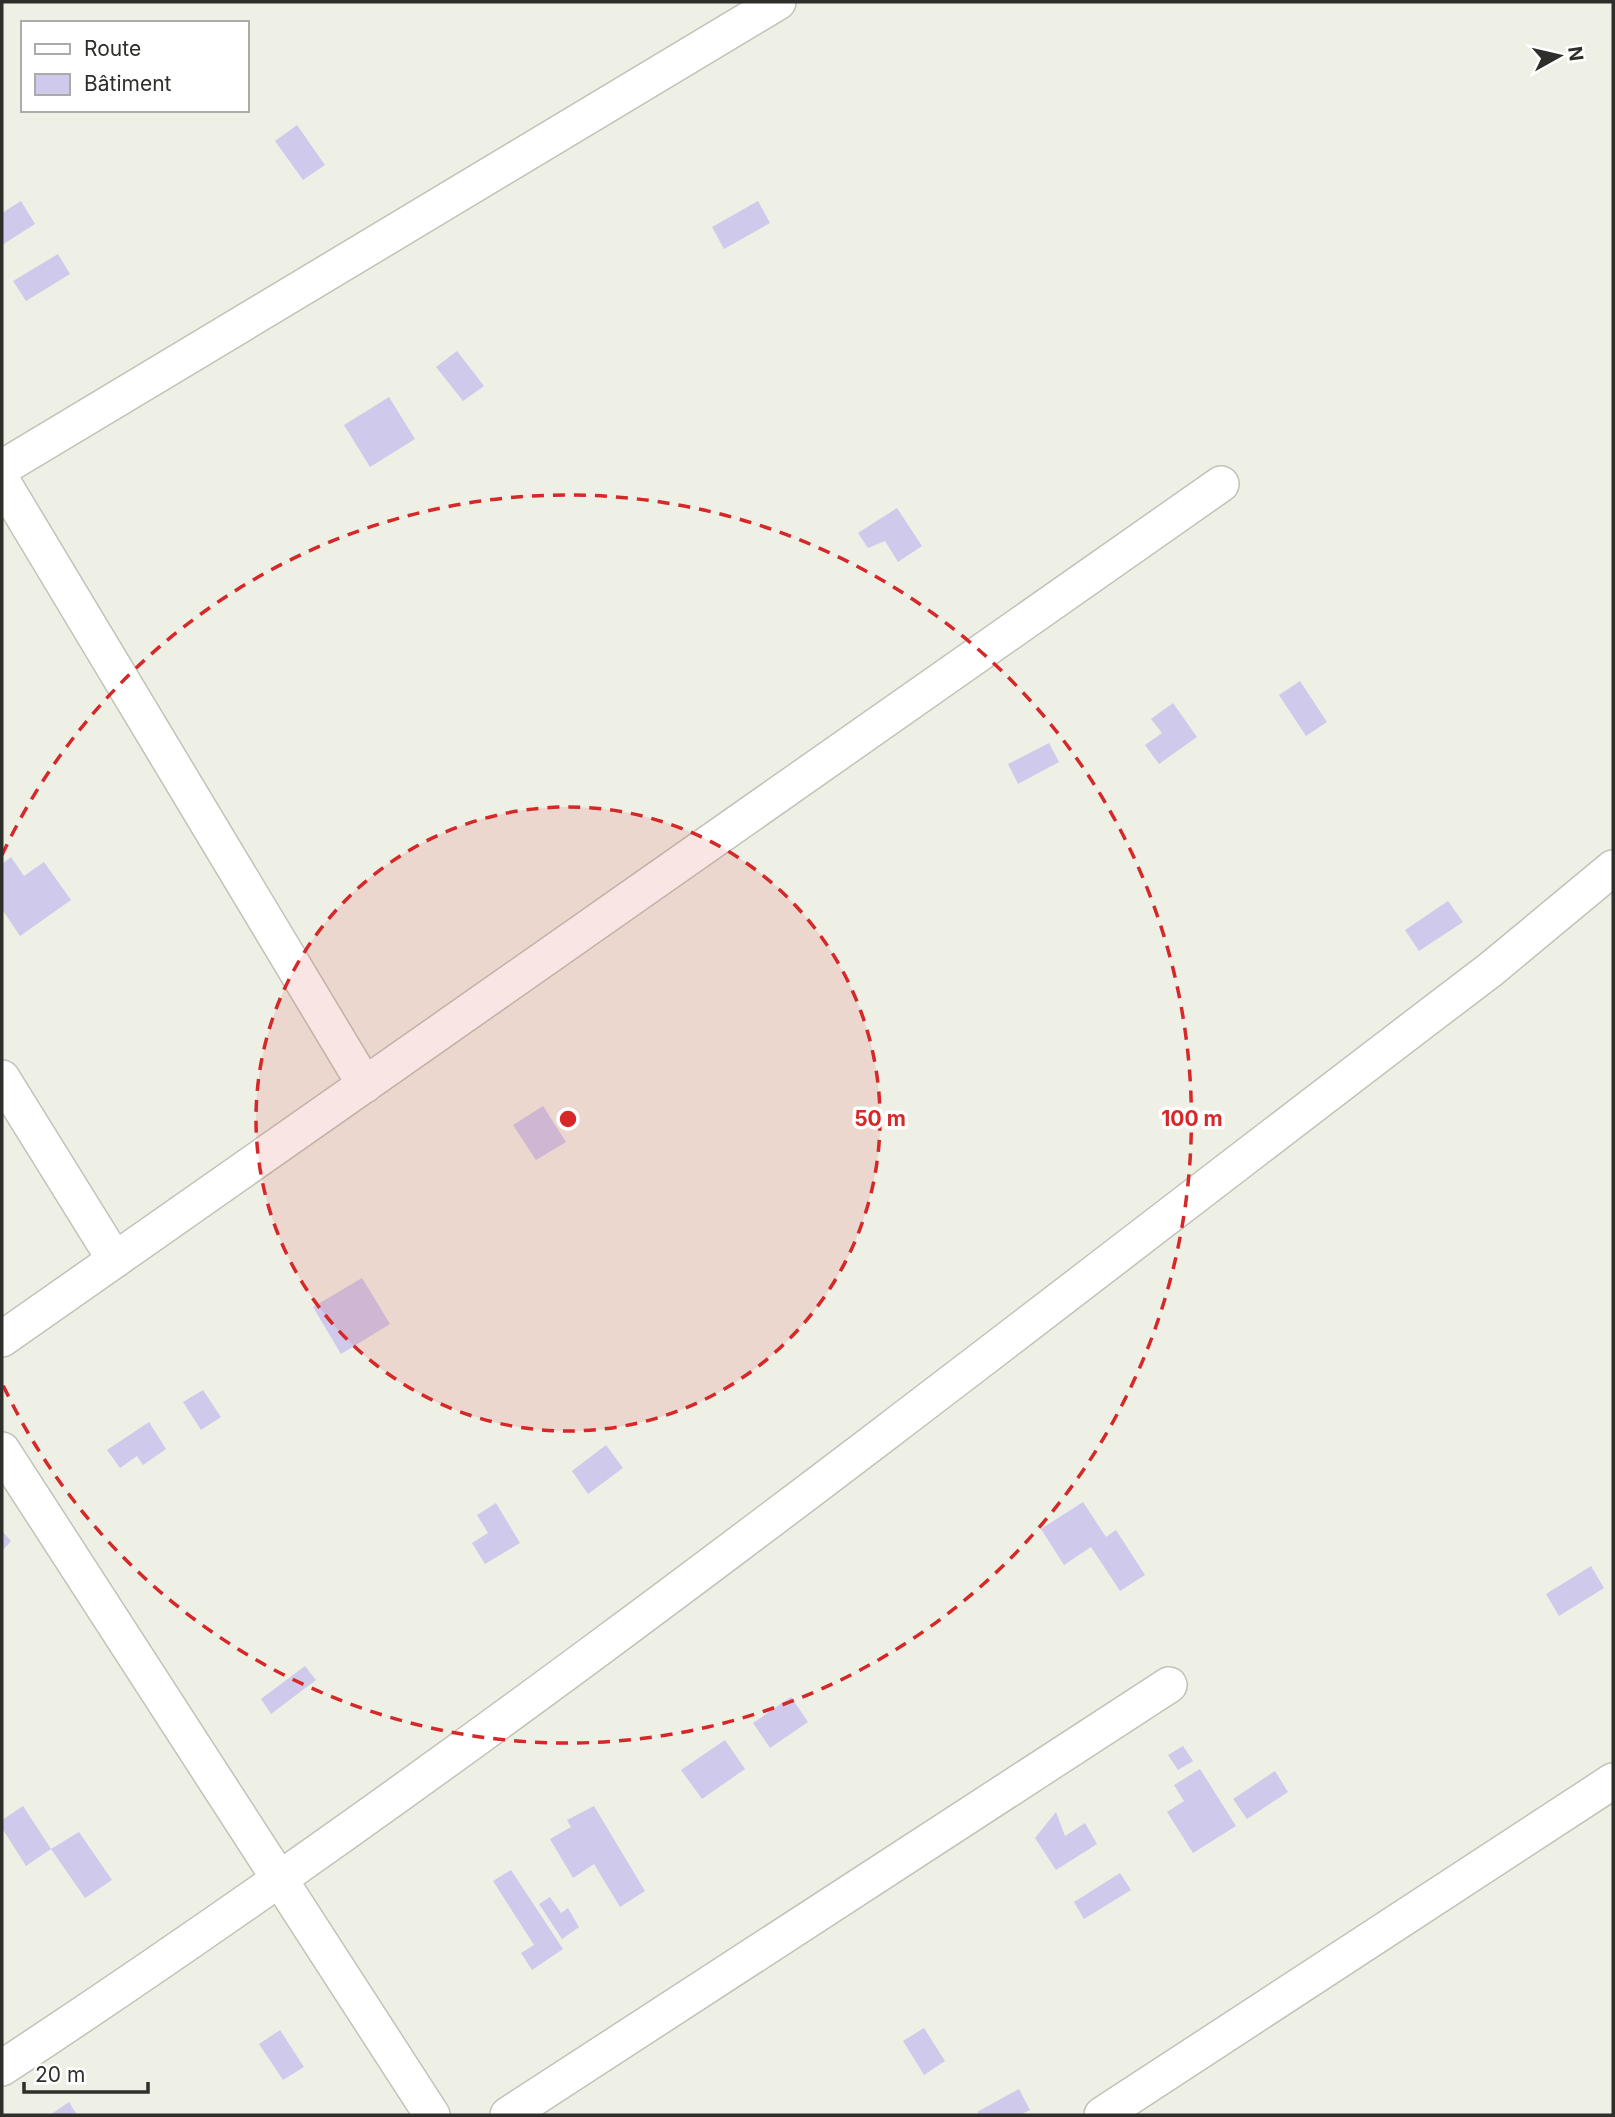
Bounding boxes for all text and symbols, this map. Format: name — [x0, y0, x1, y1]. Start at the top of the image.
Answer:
legend — [21, 21, 248, 112]
north arrow — [1524, 21, 1594, 91]
text: Route — [84, 36, 141, 61]
text: N — [1563, 45, 1588, 62]
text: Bâtiment — [84, 71, 172, 96]
text: 50 m — [854, 1106, 906, 1131]
text: 100 m — [1161, 1106, 1223, 1131]
centre of rings — [556, 1107, 580, 1131]
scale bar — [24, 2050, 149, 2094]
text: 20 m — [35, 2062, 85, 2087]

